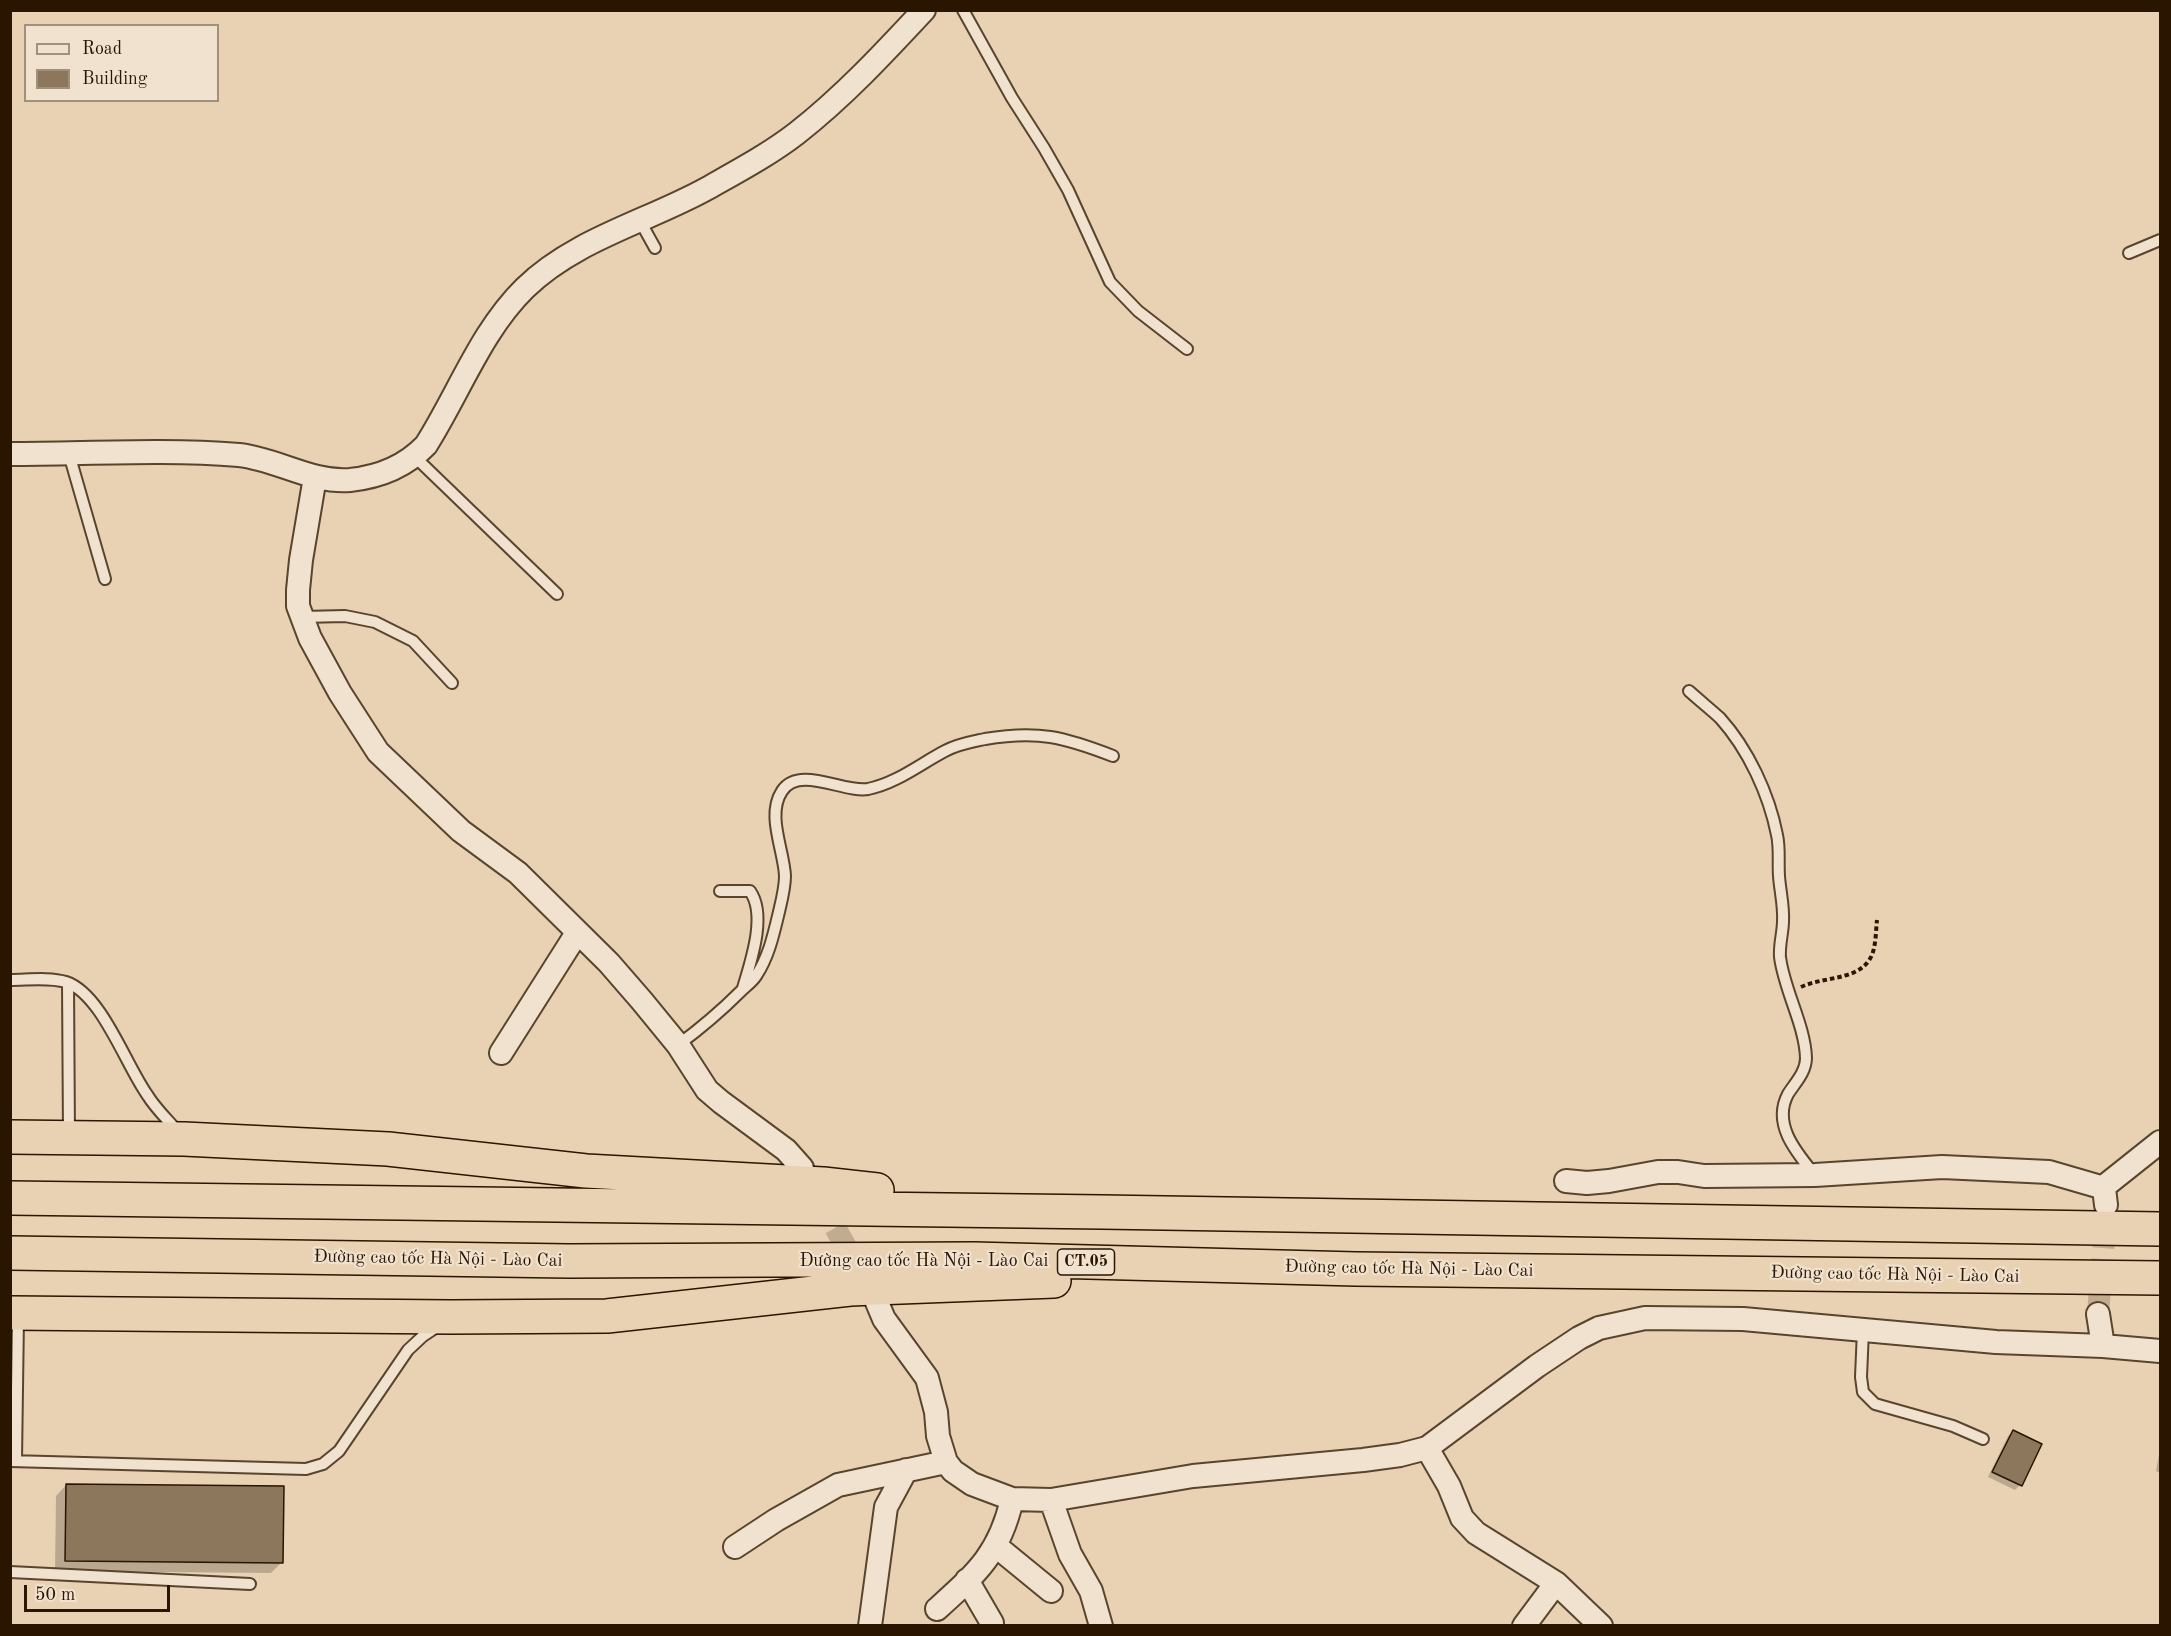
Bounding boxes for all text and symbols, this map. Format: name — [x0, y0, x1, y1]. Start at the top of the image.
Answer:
legend — [24, 24, 219, 102]
text: Road — [82, 40, 122, 58]
text: Building — [82, 70, 147, 88]
street label: Đường cao tốc Hà Nội - Lào Cai — [313, 1246, 563, 1272]
road number: CT.05 — [1058, 1249, 1114, 1275]
street label: Đường cao tốc Hà Nội - Lào Cai — [800, 1250, 1048, 1272]
street label: Đường cao tốc Hà Nội - Lào Cai — [1284, 1256, 1534, 1282]
street label: Đường cao tốc Hà Nội - Lào Cai — [1770, 1262, 2020, 1288]
scale bar — [27, 1573, 172, 1611]
text: 50 m — [35, 1586, 75, 1604]

